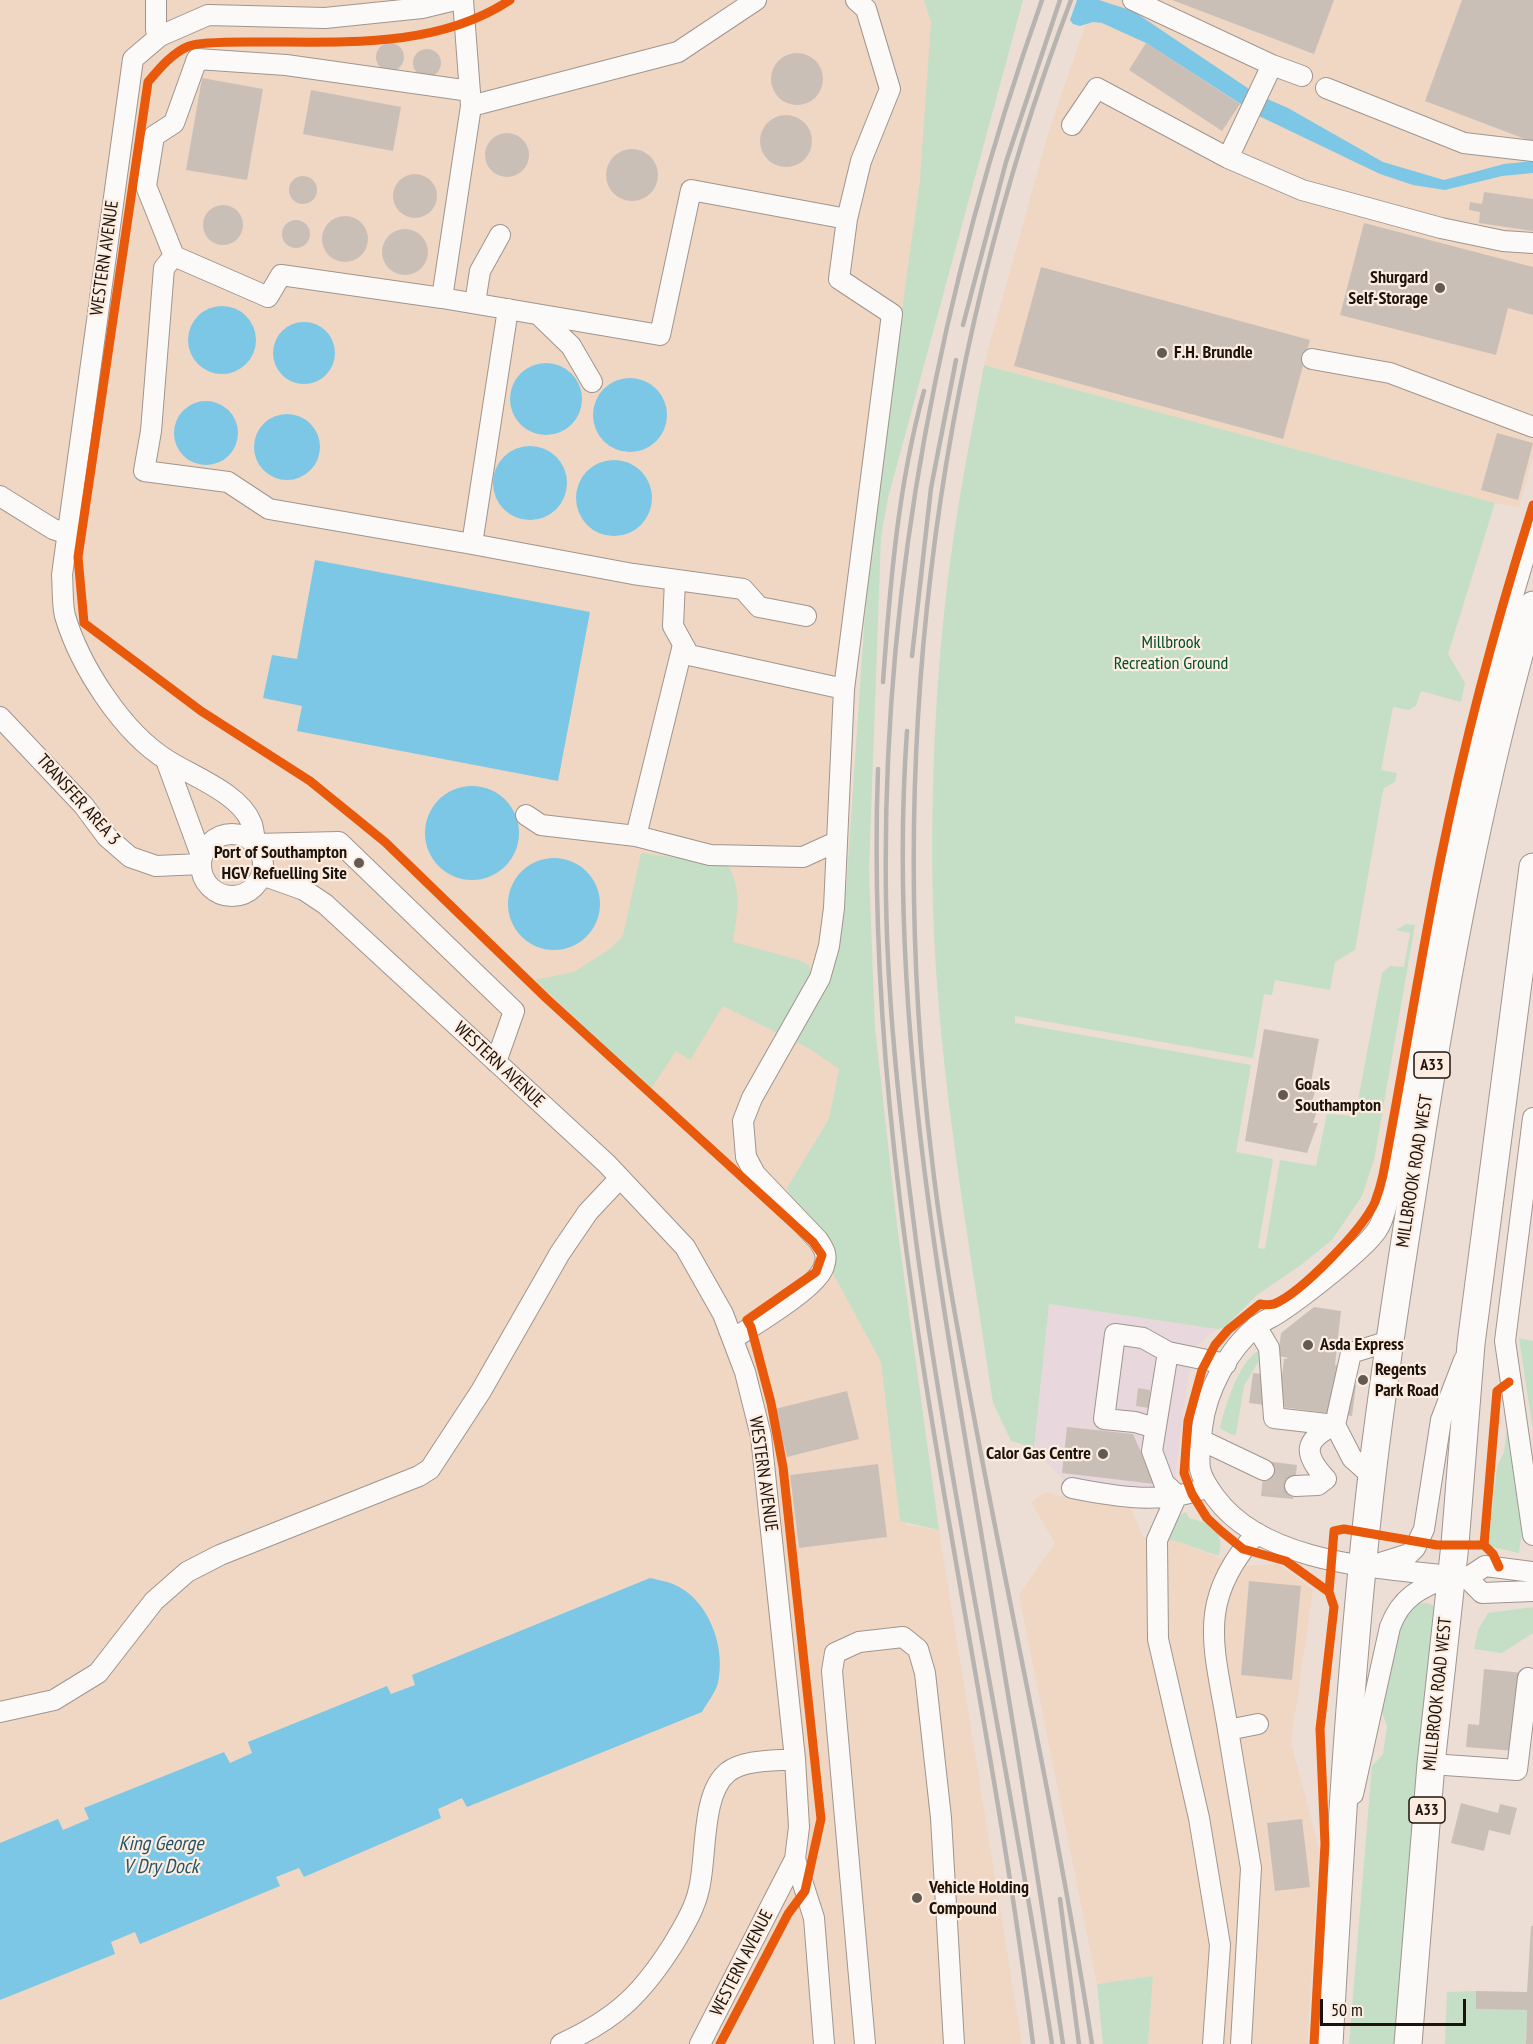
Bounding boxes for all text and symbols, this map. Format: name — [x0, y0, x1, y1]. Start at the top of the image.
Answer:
street label: WESTERN AVENUE — [86, 199, 124, 317]
place label: Shurgard Self-Storage — [1348, 267, 1428, 310]
marker: Shurgard Self-Storage — [1433, 281, 1447, 295]
place label: F.H. Brundle — [1174, 342, 1253, 364]
marker: F.H. Brundle — [1155, 346, 1169, 360]
park label: Millbrook Recreation Ground — [1114, 632, 1228, 674]
street label: TRANSFER AREA 3 — [31, 750, 125, 850]
place label: Port of Southampton HGV Refuelling Site — [214, 842, 347, 884]
marker: Port of Southampton HGV Refuelling Site — [352, 856, 366, 870]
street label: WESTERN AVENUE — [449, 1018, 549, 1112]
road number: A33 — [1414, 1052, 1450, 1078]
place label: Goals Southampton — [1295, 1074, 1381, 1116]
marker: Goals Southampton — [1276, 1088, 1290, 1102]
street label: MILLBROOK ROAD WEST — [1392, 1093, 1438, 1249]
place label: Asda Express — [1320, 1334, 1404, 1356]
marker: Asda Express — [1301, 1338, 1315, 1352]
place label: Regents Park Road — [1375, 1359, 1439, 1402]
marker: Regents Park Road — [1356, 1373, 1370, 1387]
street label: WESTERN AVENUE — [744, 1415, 782, 1533]
place label: Calor Gas Centre — [986, 1443, 1091, 1465]
marker: Calor Gas Centre — [1096, 1447, 1110, 1461]
street label: MILLBROOK ROAD WEST — [1419, 1616, 1457, 1772]
road number: A33 — [1409, 1797, 1445, 1823]
water label: King George V Dry Dock — [119, 1832, 203, 1879]
place label: Vehicle Holding Compound — [929, 1877, 1029, 1920]
marker: Vehicle Holding Compound — [910, 1891, 924, 1905]
street label: WESTERN AVENUE — [706, 1906, 778, 2020]
scale bar — [1323, 1987, 1468, 2025]
text: 50 m — [1331, 1998, 1363, 2021]

